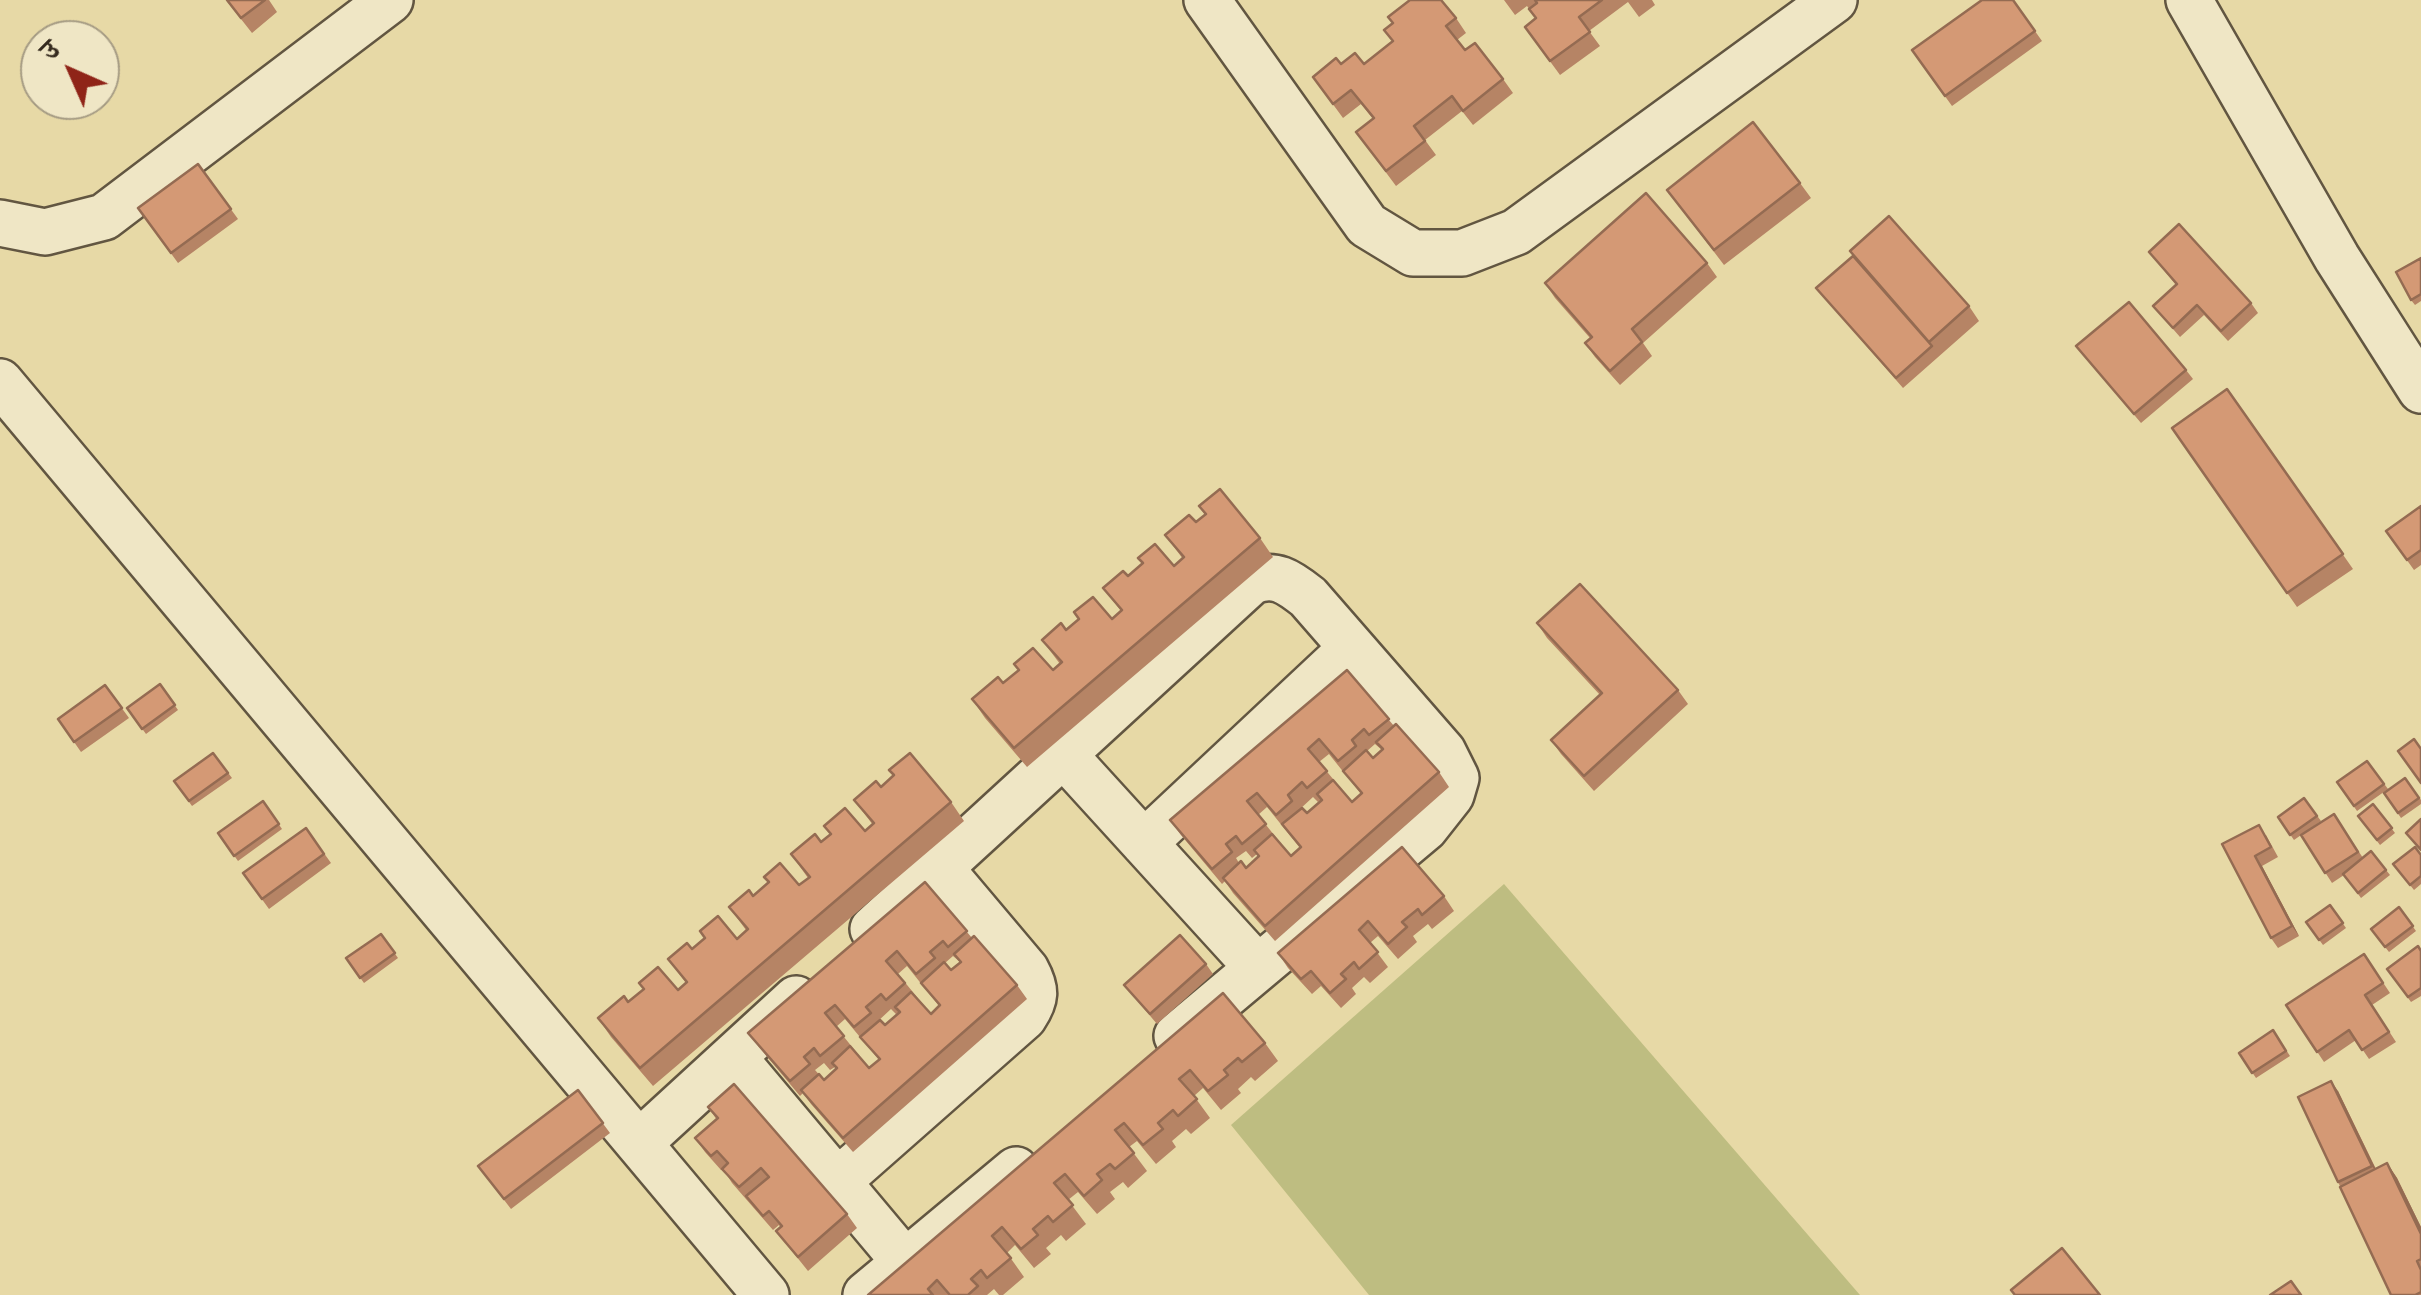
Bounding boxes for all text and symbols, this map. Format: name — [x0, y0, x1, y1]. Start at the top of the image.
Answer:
north arrow — [20, 20, 120, 120]
text: उ — [33, 33, 67, 67]

